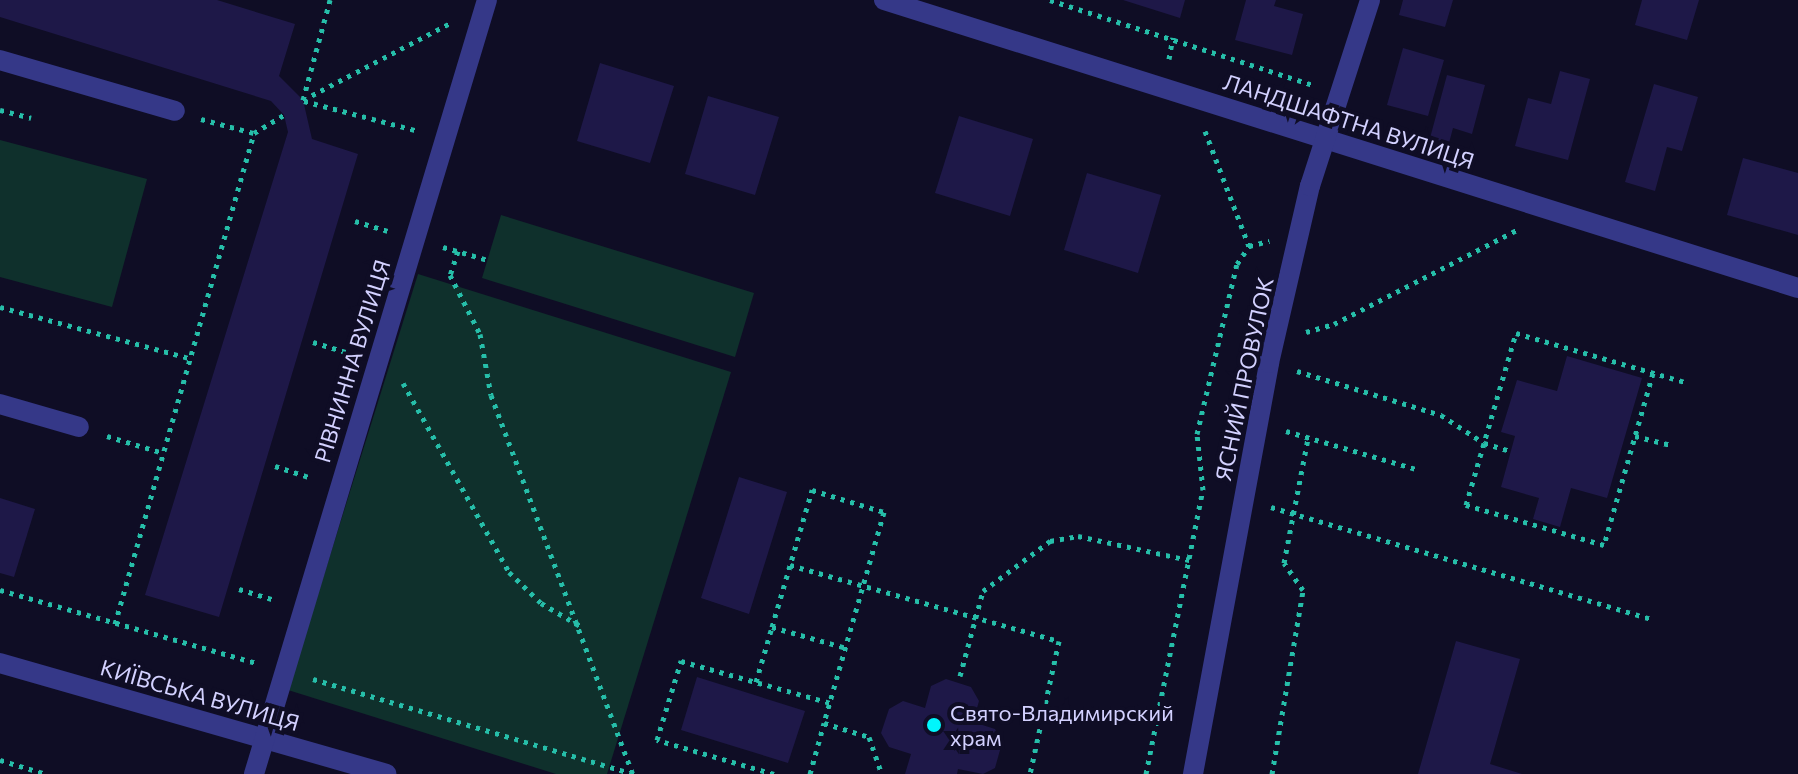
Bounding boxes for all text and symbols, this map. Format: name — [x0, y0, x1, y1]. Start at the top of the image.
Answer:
street label: ЛАНДШАФТНА ВУЛИЦЯ — [1220, 68, 1478, 174]
street label: РІВНИННА ВУЛИЦЯ — [309, 256, 395, 466]
street label: ЯСНИЙ ПРОВУЛОК — [1209, 275, 1279, 483]
street label: КИЇВСЬКА ВУЛИЦЯ — [97, 654, 303, 736]
place label: Свято-Владимирский храм — [950, 699, 1174, 750]
marker: Свято-Владимирский храм — [925, 716, 943, 734]

